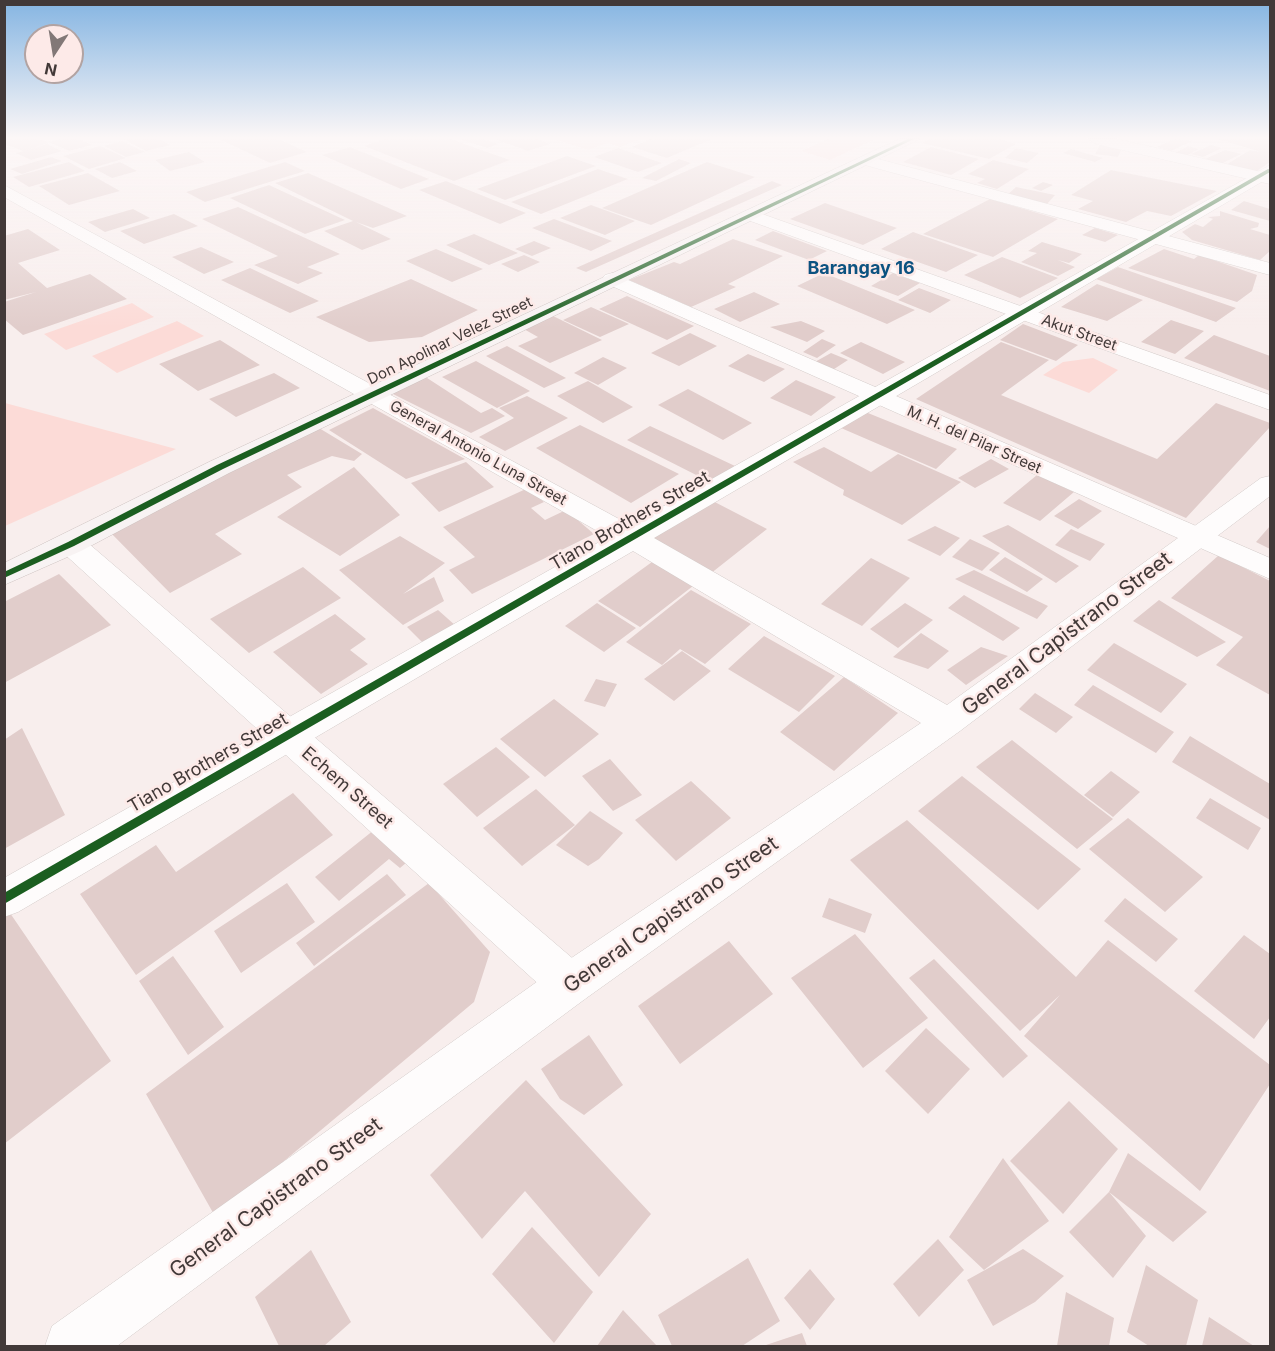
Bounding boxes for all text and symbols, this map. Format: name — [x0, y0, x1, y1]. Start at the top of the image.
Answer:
north arrow — [24, 24, 84, 84]
text: N — [43, 59, 59, 81]
district label: Barangay 16 — [807, 258, 915, 280]
street label: Don Apolinar Velez Street — [365, 293, 535, 389]
street label: Akut Street — [1039, 311, 1119, 355]
street label: General Antonio Luna Street — [386, 397, 570, 509]
street label: M. H. del Pilar Street — [904, 402, 1044, 478]
street label: Tiano Brothers Street — [546, 466, 714, 576]
street label: General Capistrano Street — [957, 547, 1177, 721]
street label: Tiano Brothers Street — [124, 708, 292, 818]
street label: Echem Street — [297, 742, 397, 834]
street label: General Capistrano Street — [559, 831, 783, 999]
street label: General Capistrano Street — [165, 1113, 387, 1283]

